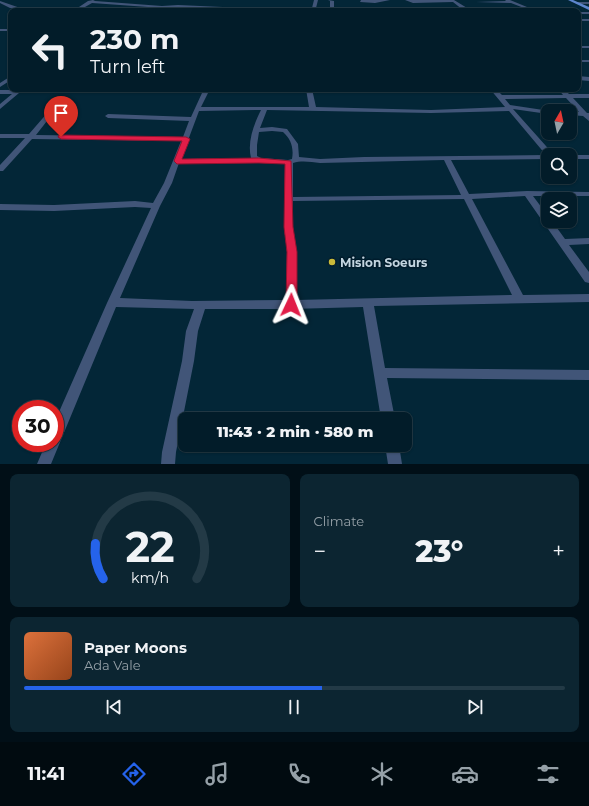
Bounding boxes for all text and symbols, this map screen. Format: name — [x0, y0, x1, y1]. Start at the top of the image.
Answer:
text: 230 m — [90, 22, 179, 56]
icon: left — [24, 24, 76, 76]
text: Turn left — [90, 56, 165, 78]
pin — [44, 96, 78, 137]
icon: arrive — [50, 102, 72, 124]
north arrow — [541, 104, 577, 140]
map controls — [541, 104, 577, 228]
button: search — [541, 148, 577, 184]
button: layers — [541, 192, 577, 228]
place label: Mision Soeurs — [340, 255, 428, 270]
marker: Mision Soeurs — [327, 257, 337, 267]
position arrow — [270, 284, 312, 326]
speed limit sign: 30 — [12, 400, 64, 452]
text: 11:43 · 2 min · 580 m — [217, 422, 373, 441]
text: Climate — [314, 513, 364, 529]
text: 22 — [125, 521, 174, 571]
text: 23° — [415, 533, 463, 570]
text: − — [314, 538, 326, 565]
text: + — [552, 538, 565, 565]
text: km/h — [131, 568, 169, 586]
text: Paper Moons — [84, 638, 187, 657]
text: Ada Vale — [84, 657, 141, 673]
icon: previous — [103, 696, 125, 718]
icon: pause — [283, 696, 305, 718]
icon: next — [464, 696, 486, 718]
icon: directions — [120, 760, 148, 788]
icon: music — [203, 760, 231, 788]
icon: phone — [285, 760, 313, 788]
icon: climate — [368, 760, 396, 788]
icon: car — [451, 760, 479, 788]
icon: filters — [534, 760, 562, 788]
text: 11:41 — [27, 763, 65, 785]

